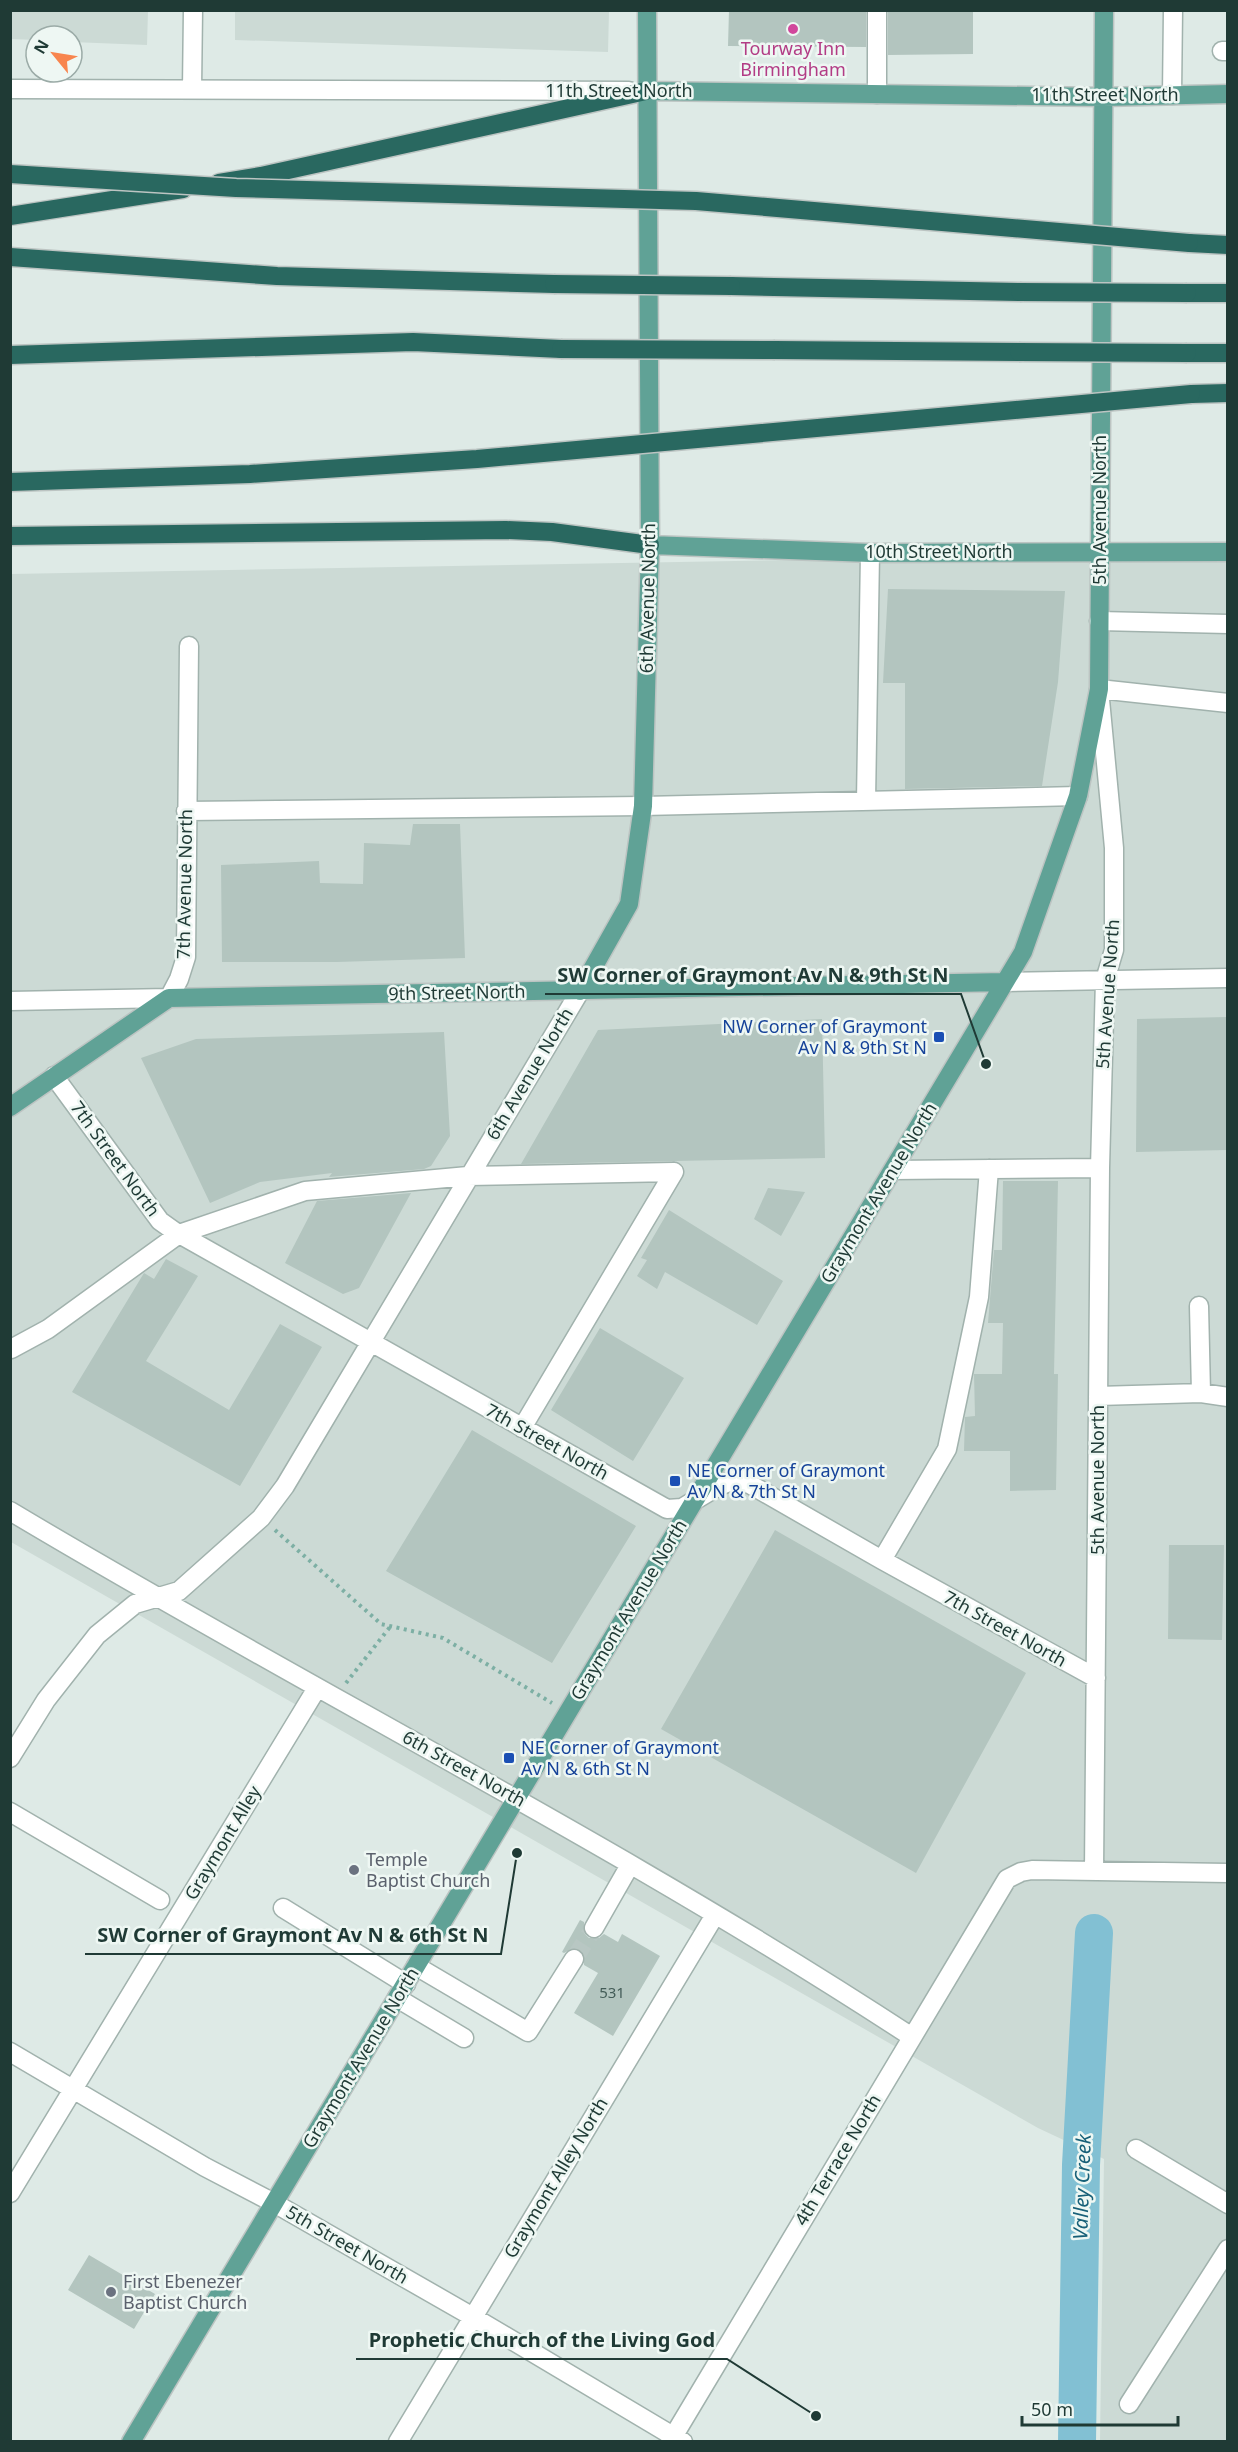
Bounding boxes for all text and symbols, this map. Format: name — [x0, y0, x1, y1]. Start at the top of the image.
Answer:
marker: Tourway Inn Birmingham — [786, 22, 800, 36]
north arrow — [24, 24, 84, 84]
text: N — [28, 35, 54, 58]
place label: Tourway Inn Birmingham — [740, 36, 846, 81]
street label: 11th Street North — [545, 78, 693, 102]
street label: 11th Street North — [1031, 82, 1179, 106]
street label: 5th Avenue North — [1087, 435, 1111, 585]
street label: 6th Avenue North — [634, 523, 660, 673]
street label: 10th Street North — [865, 539, 1013, 563]
street label: 7th Avenue North — [171, 809, 197, 959]
street label: 5th Avenue North — [1090, 918, 1124, 1070]
callout: SW Corner of Graymont Av N & 9th St N — [545, 956, 961, 994]
text: SW Corner of Graymont Av N & 9th St N — [557, 961, 949, 988]
street label: 9th Street North — [388, 979, 526, 1005]
street label: 6th Avenue North — [480, 1003, 578, 1144]
place label: NW Corner of Graymont Av N & 9th St N — [722, 1014, 928, 1059]
marker: NW Corner of Graymont Av N & 9th St N — [932, 1030, 946, 1044]
street label: 7th Street North — [66, 1096, 166, 1221]
street label: Graymont Avenue North — [815, 1098, 942, 1287]
street label: 7th Street North — [482, 1397, 613, 1485]
street label: 5th Avenue North — [1085, 1405, 1109, 1555]
place label: NE Corner of Graymont Av N & 7th St N — [687, 1458, 886, 1503]
marker: NE Corner of Graymont Av N & 7th St N — [668, 1474, 682, 1488]
street label: Graymont Avenue North — [565, 1515, 692, 1704]
street label: 7th Street North — [940, 1584, 1071, 1672]
street label: 6th Street North — [399, 1724, 530, 1812]
place label: NE Corner of Graymont Av N & 6th St N — [521, 1735, 720, 1780]
marker: NE Corner of Graymont Av N & 6th St N — [502, 1751, 516, 1765]
street label: Graymont Alley — [179, 1780, 266, 1904]
place label: Temple Baptist Church — [366, 1847, 490, 1892]
marker: Temple Baptist Church — [347, 1863, 361, 1877]
callout: SW Corner of Graymont Av N & 6th St N — [85, 1916, 501, 1954]
text: SW Corner of Graymont Av N & 6th St N — [97, 1921, 489, 1948]
street label: Graymont Avenue North — [297, 1963, 424, 2152]
house number: 531 — [599, 1982, 625, 2002]
street label: 4th Terrace North — [788, 2089, 886, 2230]
street label: Graymont Alley North — [498, 2093, 613, 2262]
water label: Valley Creek — [1066, 2133, 1097, 2240]
street label: 5th Street North — [282, 2199, 413, 2289]
place label: First Ebenezer Baptist Church — [123, 2269, 247, 2314]
marker: First Ebenezer Baptist Church — [104, 2285, 118, 2299]
callout: Prophetic Church of the Living God — [356, 2321, 727, 2359]
text: Prophetic Church of the Living God — [369, 2326, 715, 2353]
scale bar — [1022, 2389, 1178, 2427]
text: 50 m — [1031, 2397, 1073, 2421]

